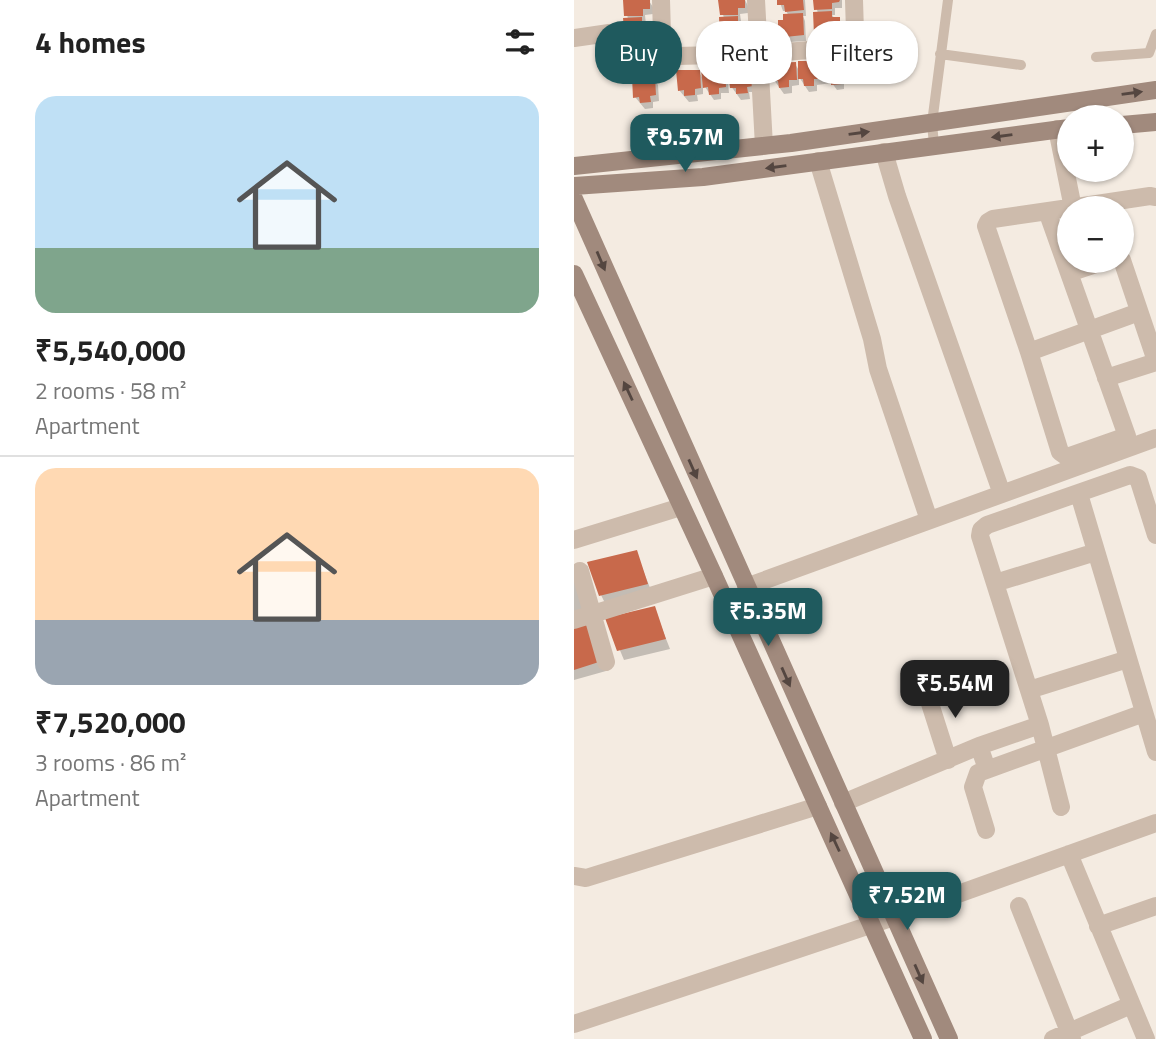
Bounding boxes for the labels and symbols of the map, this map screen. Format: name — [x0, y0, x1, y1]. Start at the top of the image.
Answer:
one-way arrow — [1122, 87, 1144, 98]
pin: ₹9.57M — [628, 114, 742, 174]
one-way arrow — [848, 127, 870, 138]
one-way arrow — [990, 131, 1012, 142]
one-way arrow — [765, 161, 787, 172]
one-way arrow — [596, 251, 607, 272]
one-way arrow — [622, 381, 633, 401]
one-way arrow — [688, 459, 699, 480]
pin: ₹5.35M — [711, 588, 825, 648]
pin: ₹5.54M — [898, 660, 1012, 720]
one-way arrow — [780, 667, 792, 687]
one-way arrow — [829, 832, 841, 852]
pin: ₹7.52M — [850, 872, 964, 932]
one-way arrow — [913, 964, 925, 984]

